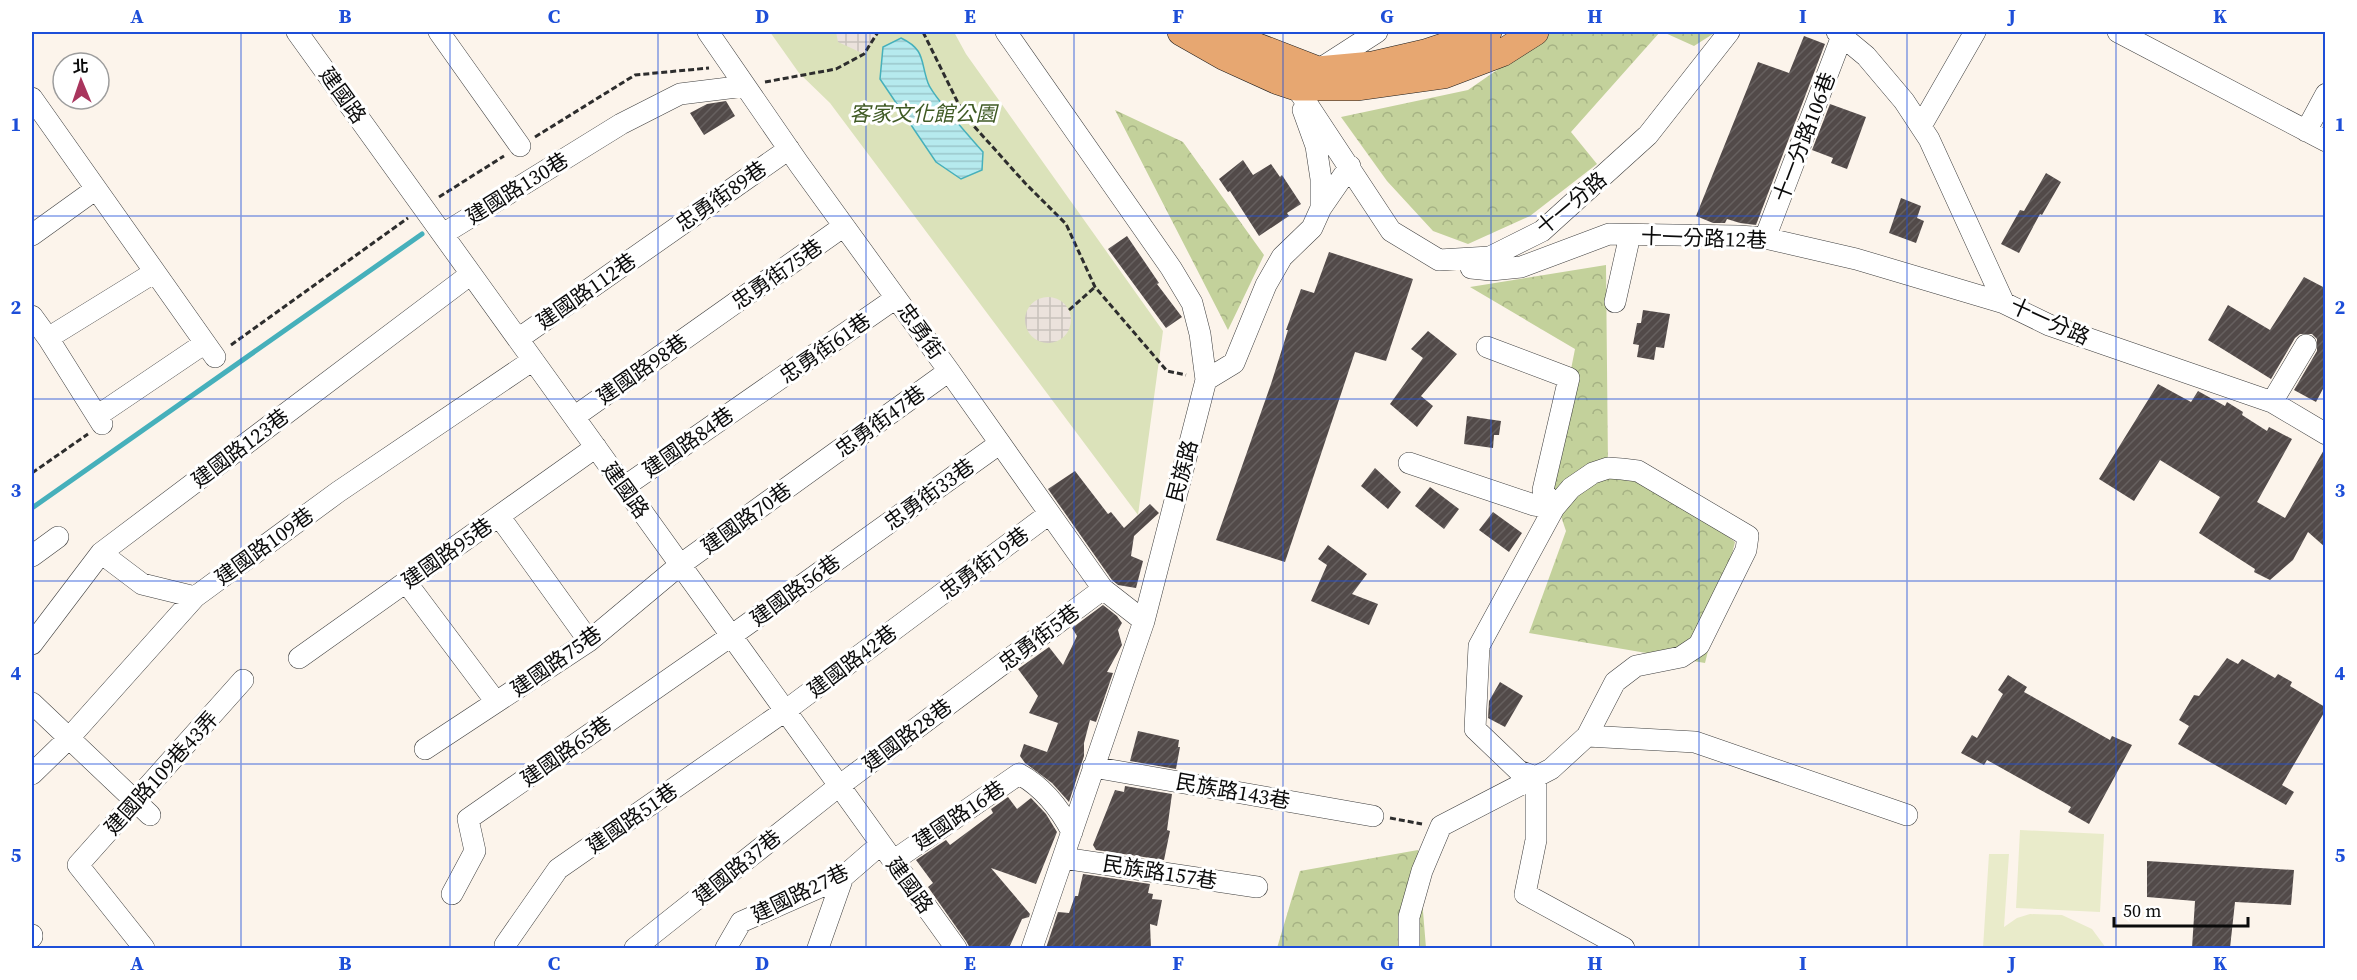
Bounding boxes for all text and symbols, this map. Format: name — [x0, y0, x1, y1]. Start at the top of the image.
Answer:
text: A — [130, 2, 144, 30]
text: B — [338, 2, 352, 30]
text: C — [548, 2, 560, 30]
text: D — [755, 2, 769, 30]
text: E — [964, 2, 976, 30]
text: F — [1172, 2, 1184, 30]
text: G — [1380, 2, 1394, 30]
text: H — [1587, 2, 1603, 30]
text: I — [1799, 2, 1807, 30]
text: J — [2006, 2, 2016, 30]
text: K — [2213, 2, 2227, 30]
north arrow — [51, 51, 111, 111]
text: 北 — [72, 55, 89, 77]
street label: 建國路 — [313, 61, 373, 129]
street label: 十一分路106巷 — [1766, 68, 1842, 206]
park label: 客家文化館公園 — [850, 99, 999, 128]
text: 1 — [11, 110, 21, 138]
text: 1 — [2335, 110, 2345, 138]
street label: 建國路130巷 — [460, 145, 574, 231]
street label: 忠勇街89巷 — [670, 154, 772, 238]
street label: 十一分路 — [1530, 165, 1612, 241]
street label: 十一分路12巷 — [1641, 221, 1767, 255]
street label: 忠勇街75巷 — [726, 232, 828, 316]
street label: 建國路112巷 — [530, 246, 642, 336]
street label: 十一分路 — [2006, 291, 2094, 351]
text: 2 — [11, 293, 22, 321]
text: 2 — [2335, 293, 2346, 321]
street label: 忠勇街 — [891, 297, 951, 365]
street label: 忠勇街61巷 — [774, 306, 876, 390]
street label: 建國路98巷 — [591, 327, 693, 411]
street label: 忠勇街47巷 — [829, 378, 931, 464]
street label: 建國路84巷 — [637, 400, 739, 484]
street label: 建國路123巷 — [185, 402, 295, 494]
street label: 民族路 — [1160, 437, 1204, 505]
street label: 忠勇街33巷 — [878, 451, 980, 537]
street label: 建國路 — [596, 456, 656, 524]
street label: 建國路70巷 — [695, 475, 797, 561]
text: 3 — [11, 476, 22, 504]
text: 3 — [2335, 476, 2346, 504]
street label: 建國路109巷 — [209, 500, 319, 592]
street label: 建國路95巷 — [396, 511, 498, 595]
street label: 忠勇街19巷 — [933, 520, 1035, 606]
street label: 建國路56巷 — [744, 547, 846, 633]
street label: 忠勇街5巷 — [993, 597, 1085, 677]
street label: 建國路42巷 — [801, 618, 903, 704]
street label: 建國路75巷 — [505, 619, 607, 703]
text: 4 — [11, 659, 22, 687]
text: 4 — [2335, 659, 2346, 687]
street label: 建國路28巷 — [856, 692, 958, 778]
street label: 建國路109巷43弄 — [98, 705, 224, 841]
street label: 建國路65巷 — [515, 709, 617, 793]
street label: 民族路143巷 — [1174, 767, 1292, 815]
street label: 建國路16巷 — [907, 774, 1011, 856]
street label: 建國路51巷 — [581, 776, 683, 860]
street label: 建國路37巷 — [687, 823, 787, 911]
text: 5 — [11, 841, 22, 869]
text: 5 — [2335, 841, 2346, 869]
street label: 民族路157巷 — [1101, 849, 1219, 895]
street label: 建國路 — [880, 851, 940, 919]
street label: 建國路27巷 — [746, 857, 854, 929]
scale bar — [2114, 890, 2248, 928]
text: 50 m — [2123, 898, 2161, 923]
text: A — [130, 949, 144, 977]
text: B — [338, 949, 352, 977]
text: C — [548, 949, 560, 977]
text: D — [755, 949, 769, 977]
text: E — [964, 949, 976, 977]
text: F — [1172, 949, 1184, 977]
text: G — [1380, 949, 1394, 977]
text: H — [1587, 949, 1603, 977]
text: I — [1799, 949, 1807, 977]
text: J — [2006, 949, 2016, 977]
text: K — [2213, 949, 2227, 977]

